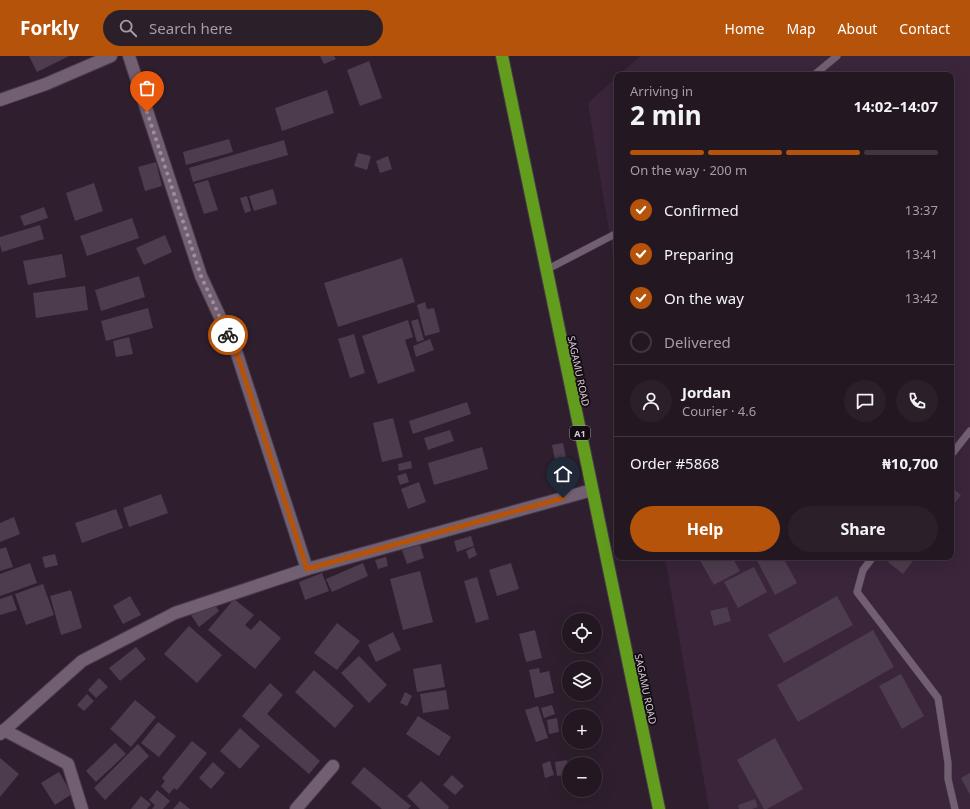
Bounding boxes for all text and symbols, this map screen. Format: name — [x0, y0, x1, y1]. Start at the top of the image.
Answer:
search box — [103, 10, 383, 46]
text: Forkly — [20, 15, 79, 41]
icon: search — [117, 17, 139, 39]
text: Search here — [149, 18, 233, 38]
text: Home — [725, 19, 764, 38]
text: Map — [786, 19, 816, 38]
text: About — [838, 19, 877, 38]
text: Contact — [899, 19, 950, 38]
pin — [130, 71, 164, 112]
icon: bag — [136, 77, 158, 99]
text: Arriving in — [630, 82, 693, 100]
text: 14:02–14:07 — [853, 96, 938, 116]
text: 2 min — [630, 97, 702, 133]
text: On the way · 200 m — [630, 161, 747, 179]
icon: check — [630, 199, 652, 221]
text: Confirmed — [664, 200, 739, 220]
text: 13:37 — [905, 201, 938, 219]
icon: check — [630, 243, 652, 265]
text: Preparing — [664, 244, 734, 264]
text: 13:41 — [905, 245, 938, 263]
icon: check — [630, 287, 652, 309]
text: On the way — [664, 288, 744, 308]
text: 13:42 — [905, 289, 938, 307]
courier — [208, 315, 248, 355]
icon: bike — [217, 324, 239, 346]
text: Delivered — [664, 332, 731, 352]
street label: SAGAMU ROAD — [565, 334, 593, 408]
button: person — [630, 380, 672, 422]
button: chat — [844, 380, 886, 422]
button: phone — [896, 380, 938, 422]
text: Jordan — [682, 382, 731, 402]
text: Courier · 4.6 — [682, 402, 756, 420]
road number: A1 — [570, 426, 590, 440]
text: Order #5868 — [630, 453, 719, 473]
text: ₦10,700 — [882, 453, 938, 473]
pin — [546, 457, 580, 498]
icon: home — [552, 463, 574, 485]
button: Help — [630, 506, 780, 552]
button: Share — [788, 506, 938, 552]
map controls — [562, 613, 602, 797]
button: locate — [562, 613, 602, 653]
street label: SAGAMU ROAD — [632, 652, 660, 726]
button: layers — [562, 661, 602, 701]
button: + — [562, 709, 602, 749]
button: − — [562, 757, 602, 797]

